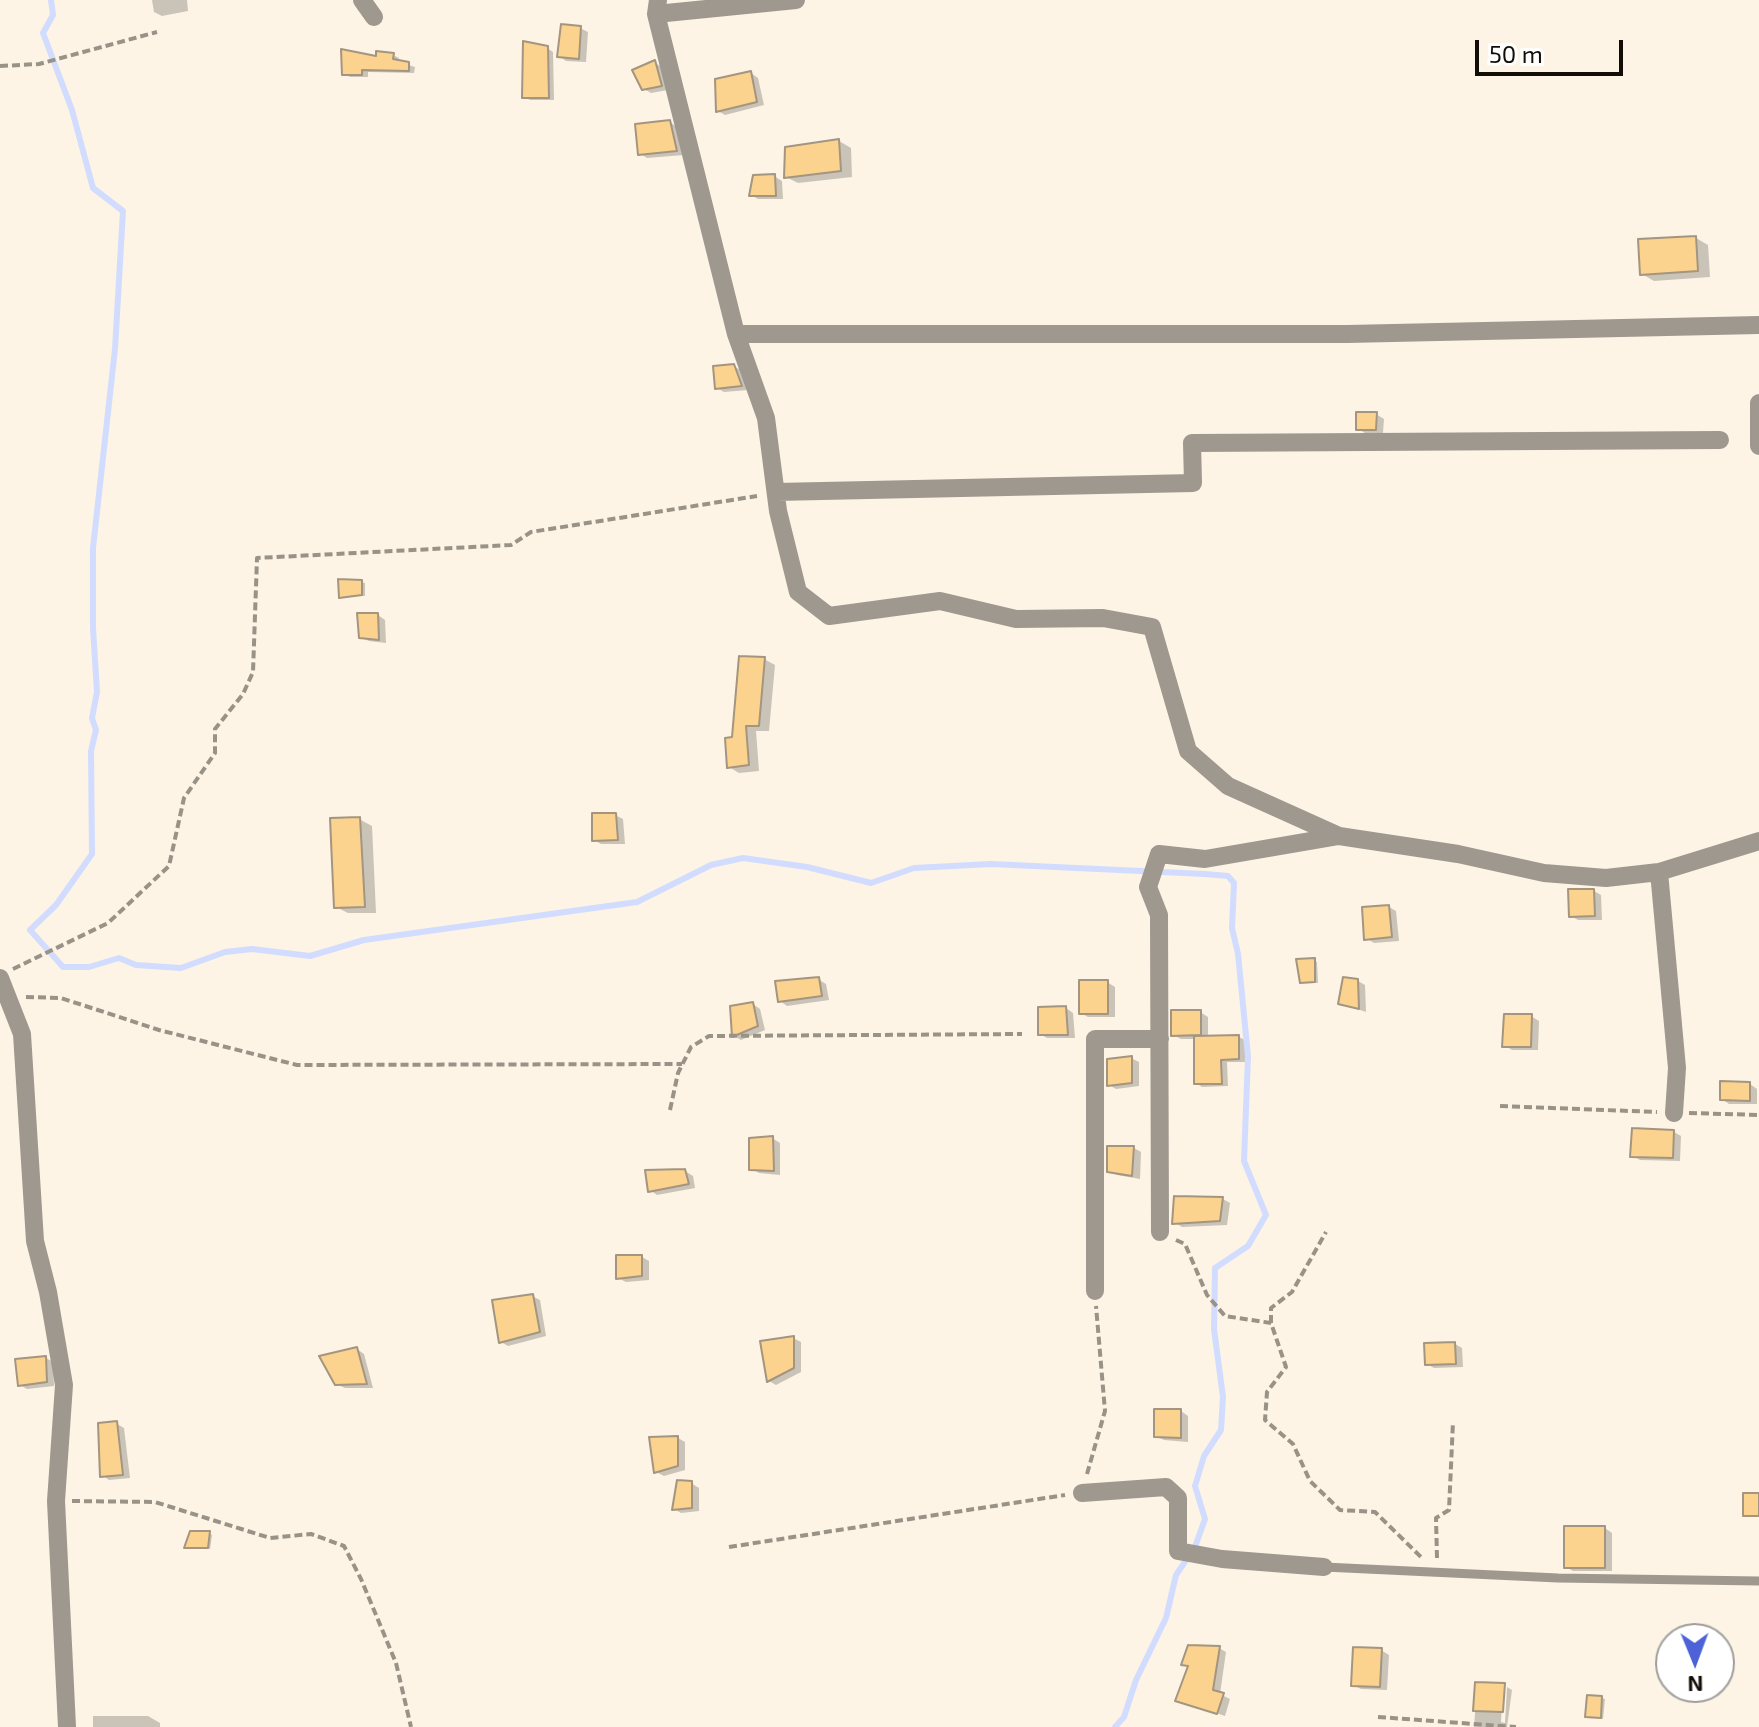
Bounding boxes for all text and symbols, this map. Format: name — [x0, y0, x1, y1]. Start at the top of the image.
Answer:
scale bar — [1479, 24, 1627, 74]
text: 50 m — [1489, 39, 1543, 68]
north arrow — [1655, 1623, 1735, 1703]
text: N — [1687, 1672, 1704, 1698]

